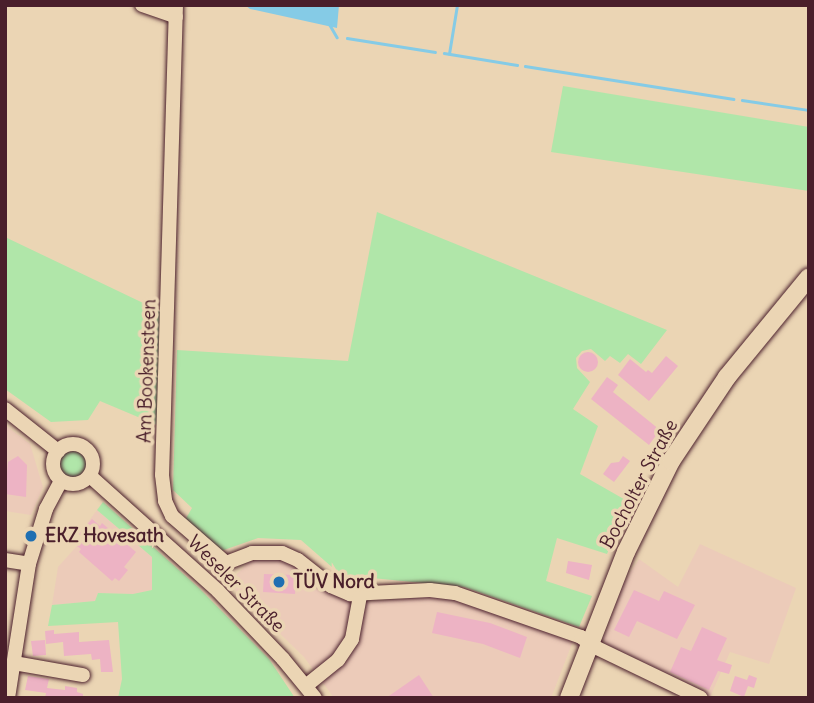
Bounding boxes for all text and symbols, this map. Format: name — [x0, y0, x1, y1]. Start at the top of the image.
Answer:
street label: Am Bookensteen — [133, 299, 161, 443]
street label: Bocholter Straße — [595, 416, 683, 552]
place label: EKZ Hovesath — [45, 525, 164, 547]
marker: EKZ Hovesath — [23, 528, 39, 544]
street label: Weseler Straße — [183, 531, 289, 637]
place label: TÜV Nord — [293, 571, 375, 593]
marker: TÜV Nord — [271, 574, 287, 590]

